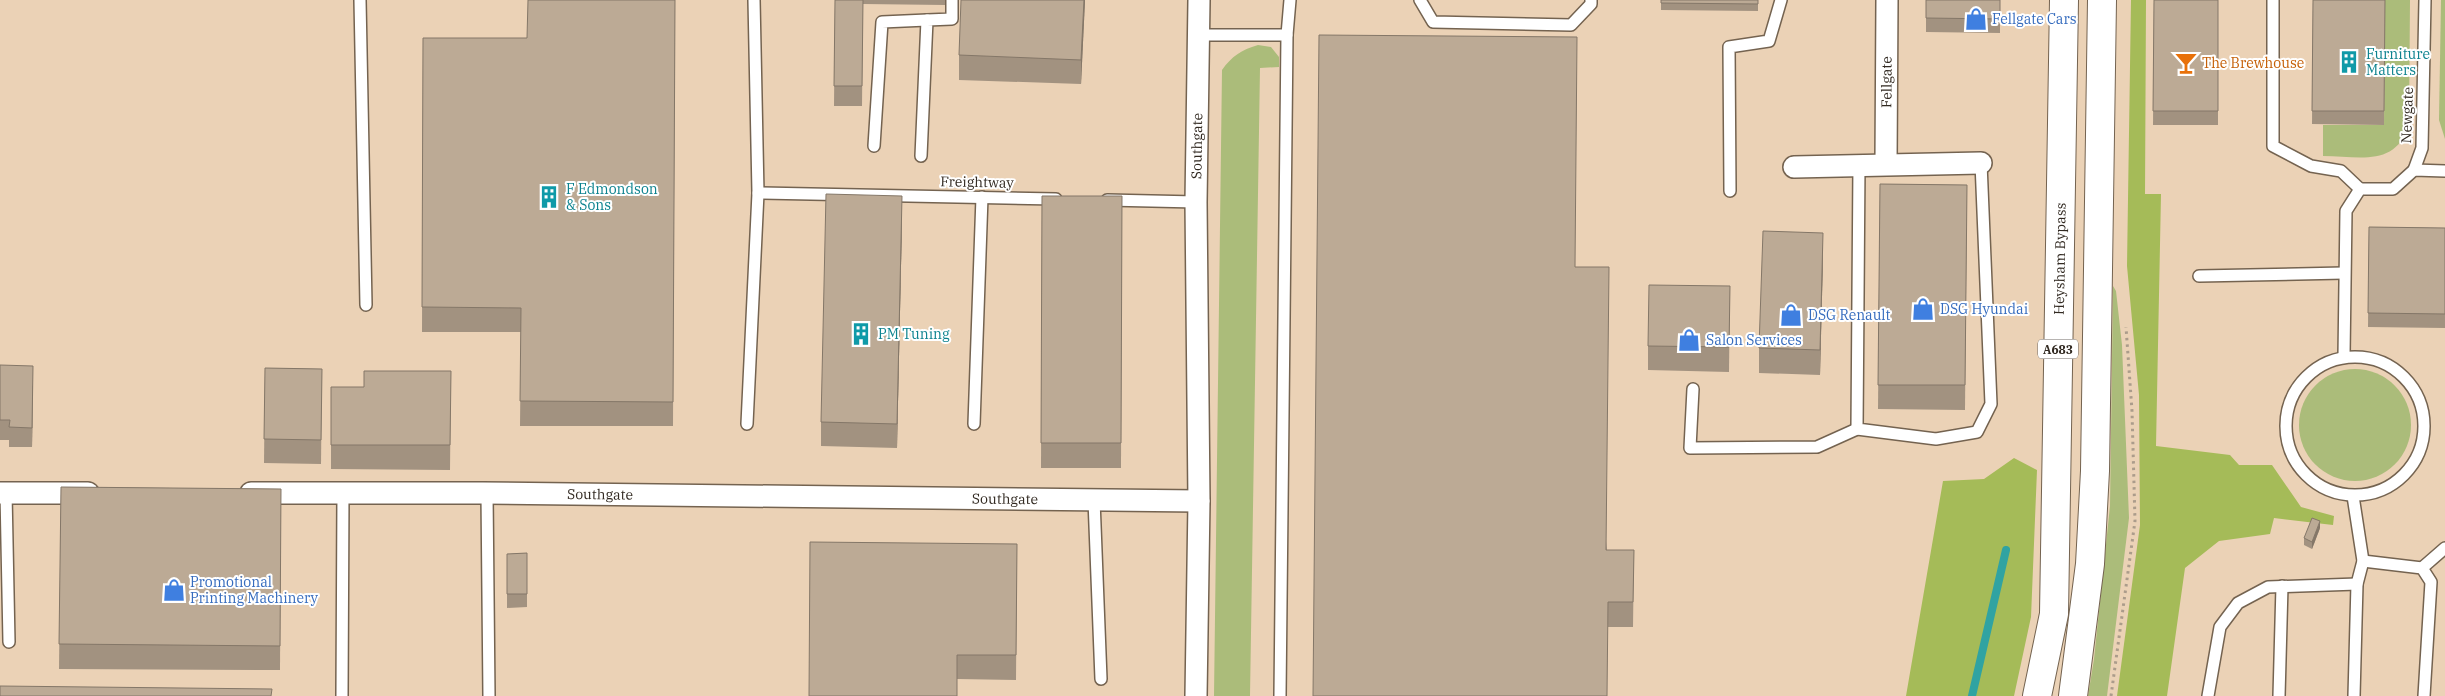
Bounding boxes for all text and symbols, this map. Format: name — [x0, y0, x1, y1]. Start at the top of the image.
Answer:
shop icon: Fellgate Cars — [1963, 6, 1989, 32]
place label: Fellgate Cars — [1992, 10, 2077, 28]
place label: Furniture Matters — [2366, 45, 2430, 79]
building icon: Furniture Matters — [2336, 49, 2362, 75]
bar icon: The Brewhouse — [2173, 50, 2199, 76]
place label: The Brewhouse — [2202, 54, 2304, 72]
street label: Fellgate — [1877, 56, 1896, 108]
street label: Newgate — [2397, 86, 2417, 144]
street label: Southgate — [1187, 113, 1206, 179]
street label: Freightway — [940, 172, 1014, 192]
place label: F Edmondson & Sons — [566, 180, 658, 214]
building icon: F Edmondson & Sons — [536, 184, 562, 210]
street label: Heysham Bypass — [2050, 202, 2070, 315]
shop icon: DSG Hyundai — [1910, 296, 1936, 322]
place label: DSG Hyundai — [1940, 300, 2028, 318]
shop icon: DSG Renault — [1778, 302, 1804, 328]
place label: DSG Renault — [1808, 306, 1891, 324]
building icon: PM Tuning — [848, 321, 874, 347]
place label: PM Tuning — [878, 325, 950, 343]
shop icon: Salon Services — [1676, 327, 1702, 353]
place label: Salon Services — [1706, 331, 1802, 349]
road number: A683 — [2038, 339, 2078, 358]
street label: Southgate — [567, 485, 633, 504]
street label: Southgate — [972, 489, 1038, 508]
place label: Promotional Printing Machinery — [190, 573, 319, 607]
shop icon: Promotional Printing Machinery — [161, 577, 187, 603]

